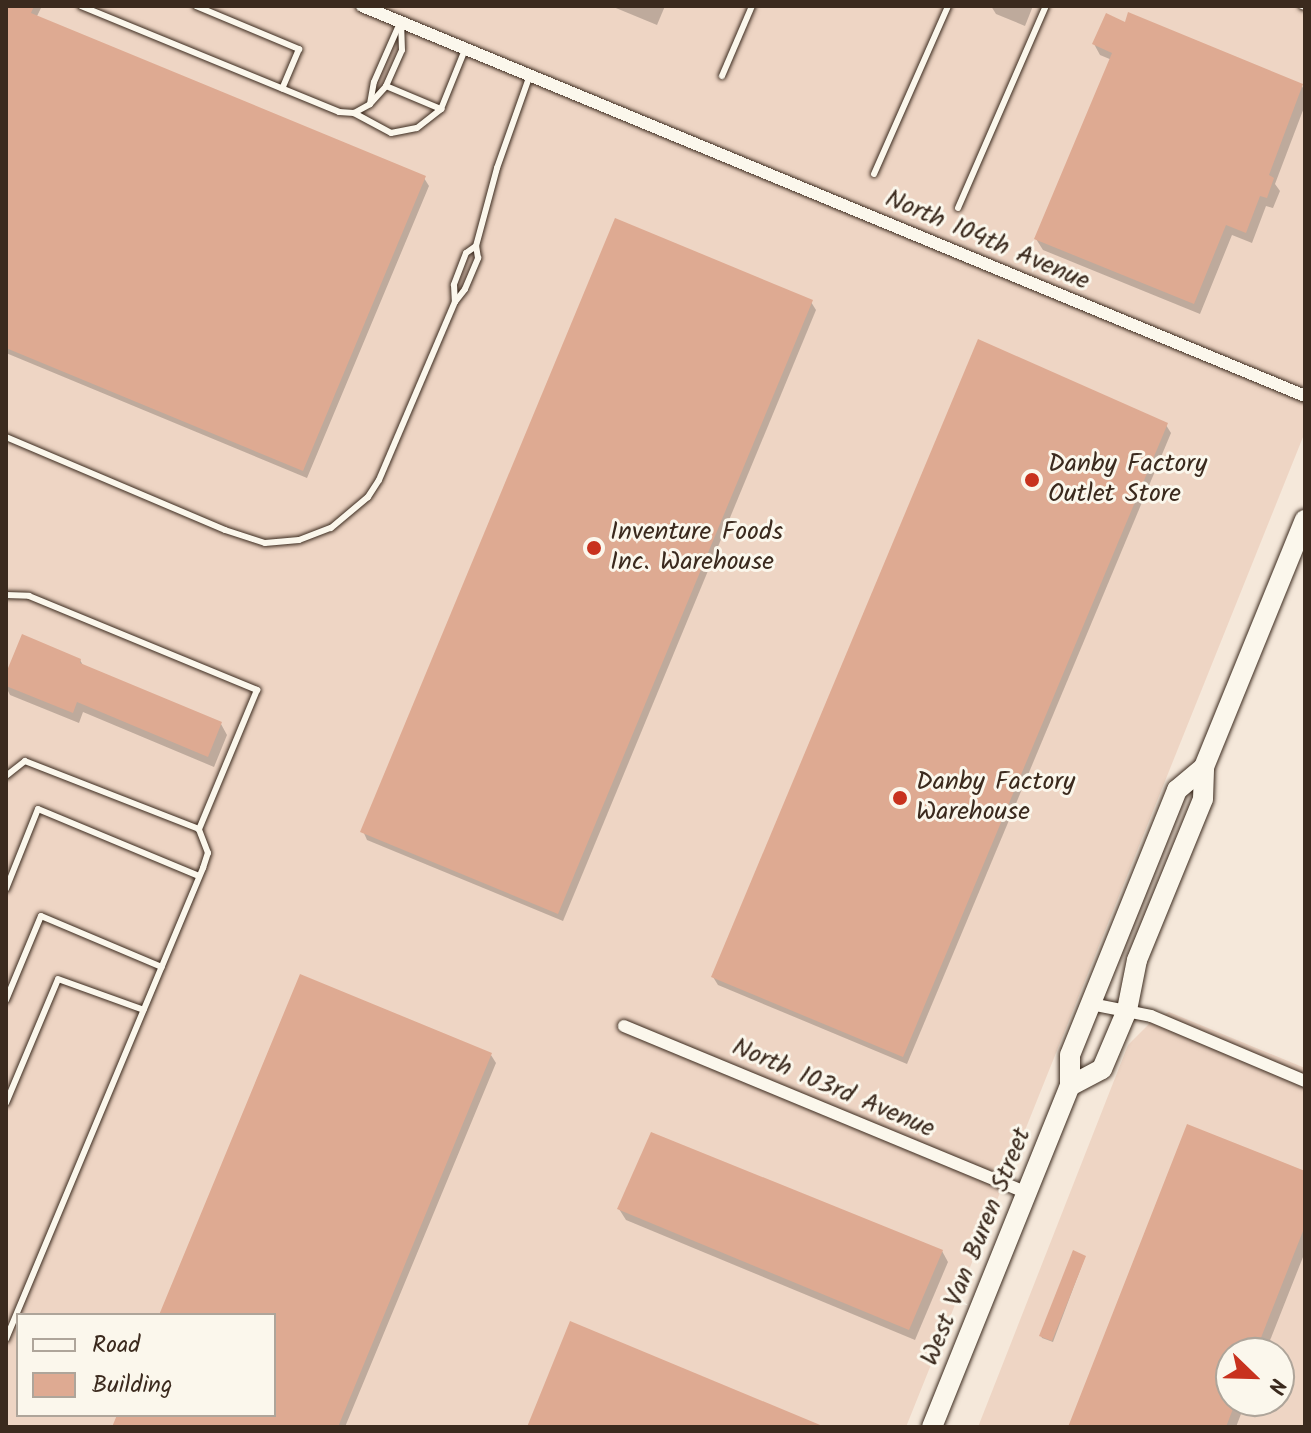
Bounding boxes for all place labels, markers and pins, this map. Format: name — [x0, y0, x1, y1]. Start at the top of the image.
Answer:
place label: Danby Factory Outlet Store — [1048, 449, 1207, 510]
marker: Danby Factory Outlet Store — [1023, 471, 1041, 489]
place label: Inventure Foods Inc. Warehouse — [610, 517, 783, 578]
marker: Inventure Foods Inc. Warehouse — [585, 539, 603, 557]
place label: Danby Factory Warehouse — [916, 767, 1075, 828]
marker: Danby Factory Warehouse — [891, 789, 909, 807]

